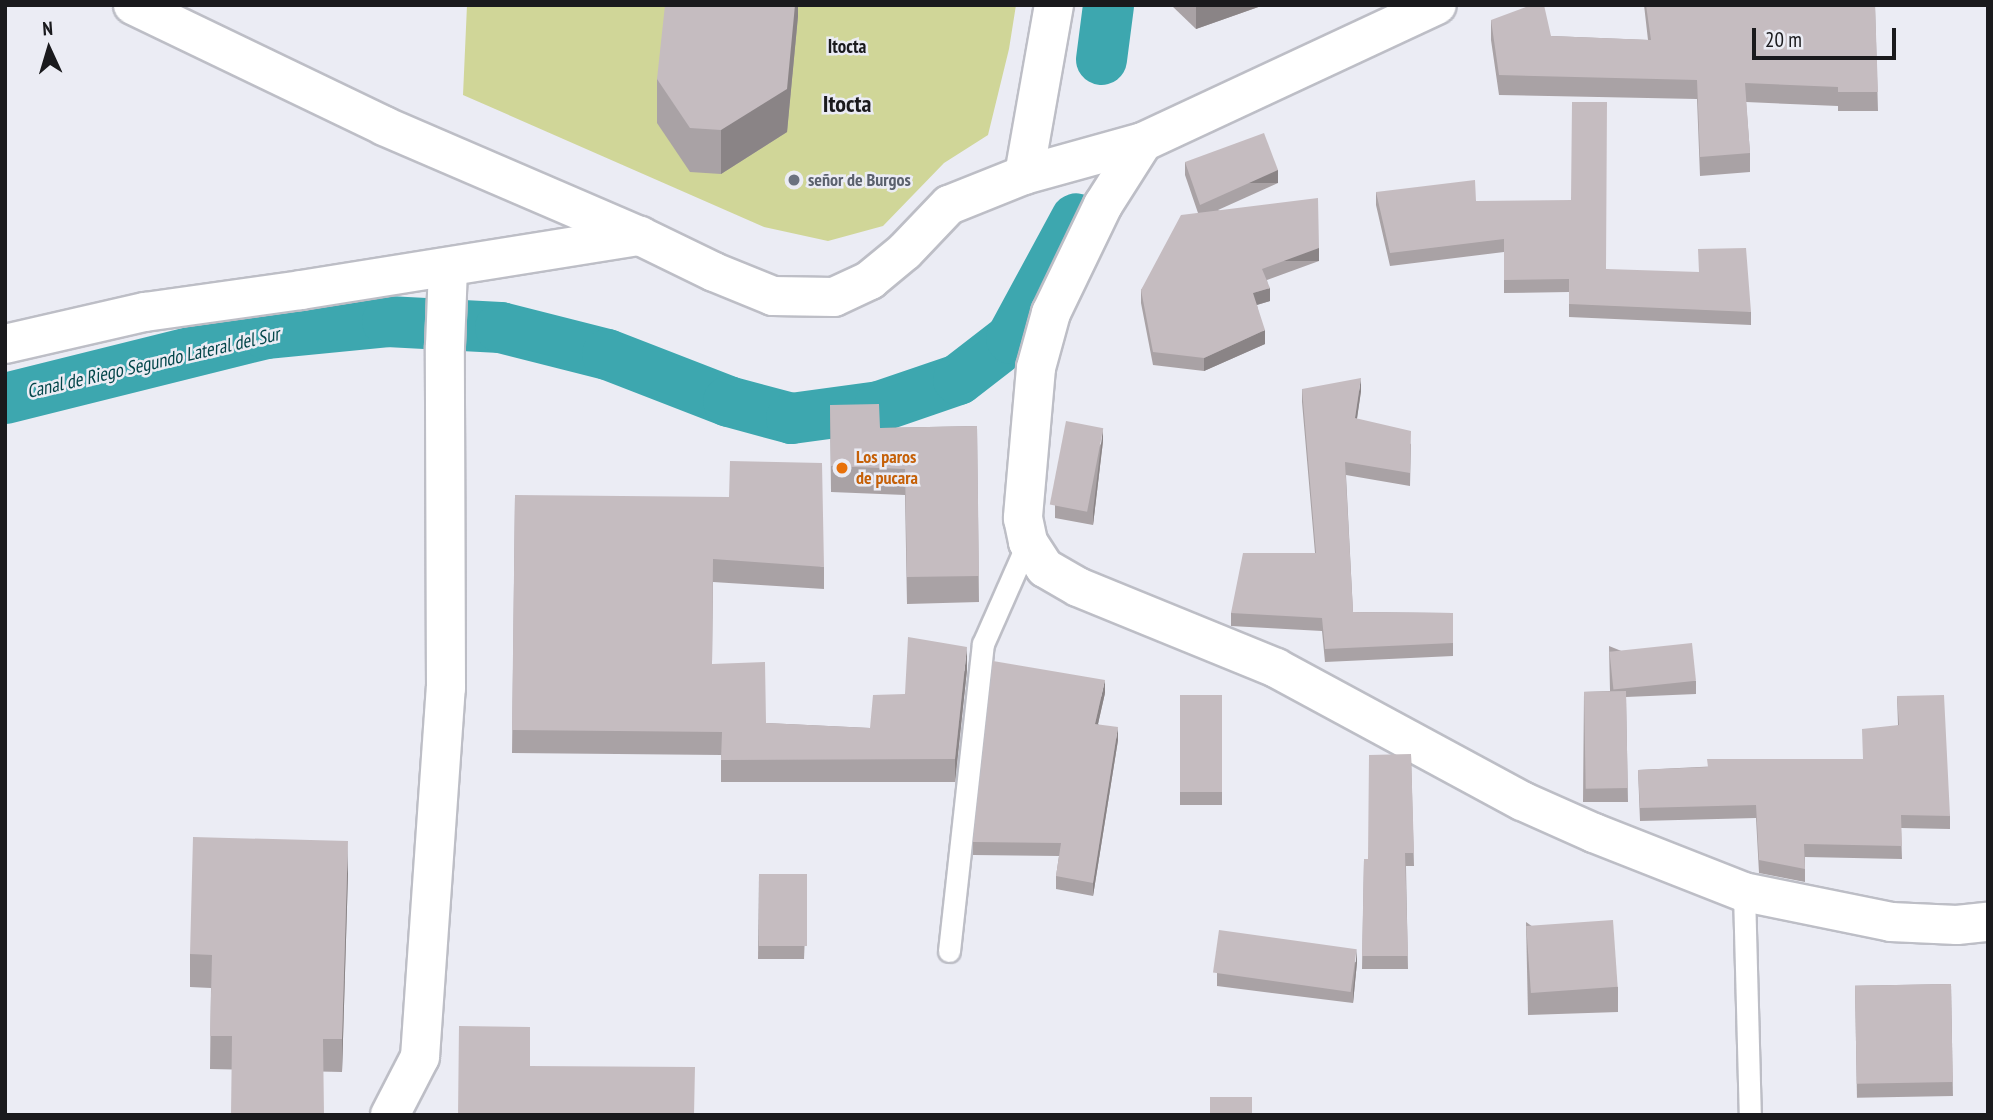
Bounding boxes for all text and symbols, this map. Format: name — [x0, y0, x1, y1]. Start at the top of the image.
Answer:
north arrow — [14, 14, 84, 84]
scale bar — [1755, 14, 1898, 58]
text: N — [42, 16, 53, 40]
text: 20 m — [1765, 26, 1802, 53]
district label: Itocta — [828, 36, 866, 58]
district label: Itocta — [823, 90, 871, 118]
place label: señor de Burgos — [808, 169, 911, 191]
marker: señor de Burgos — [786, 172, 802, 188]
water label: Canal de Riego Segundo Lateral del Sur — [24, 323, 282, 403]
place label: Los paros de pucara — [856, 447, 918, 490]
marker: Los paros de pucara — [834, 460, 850, 476]

